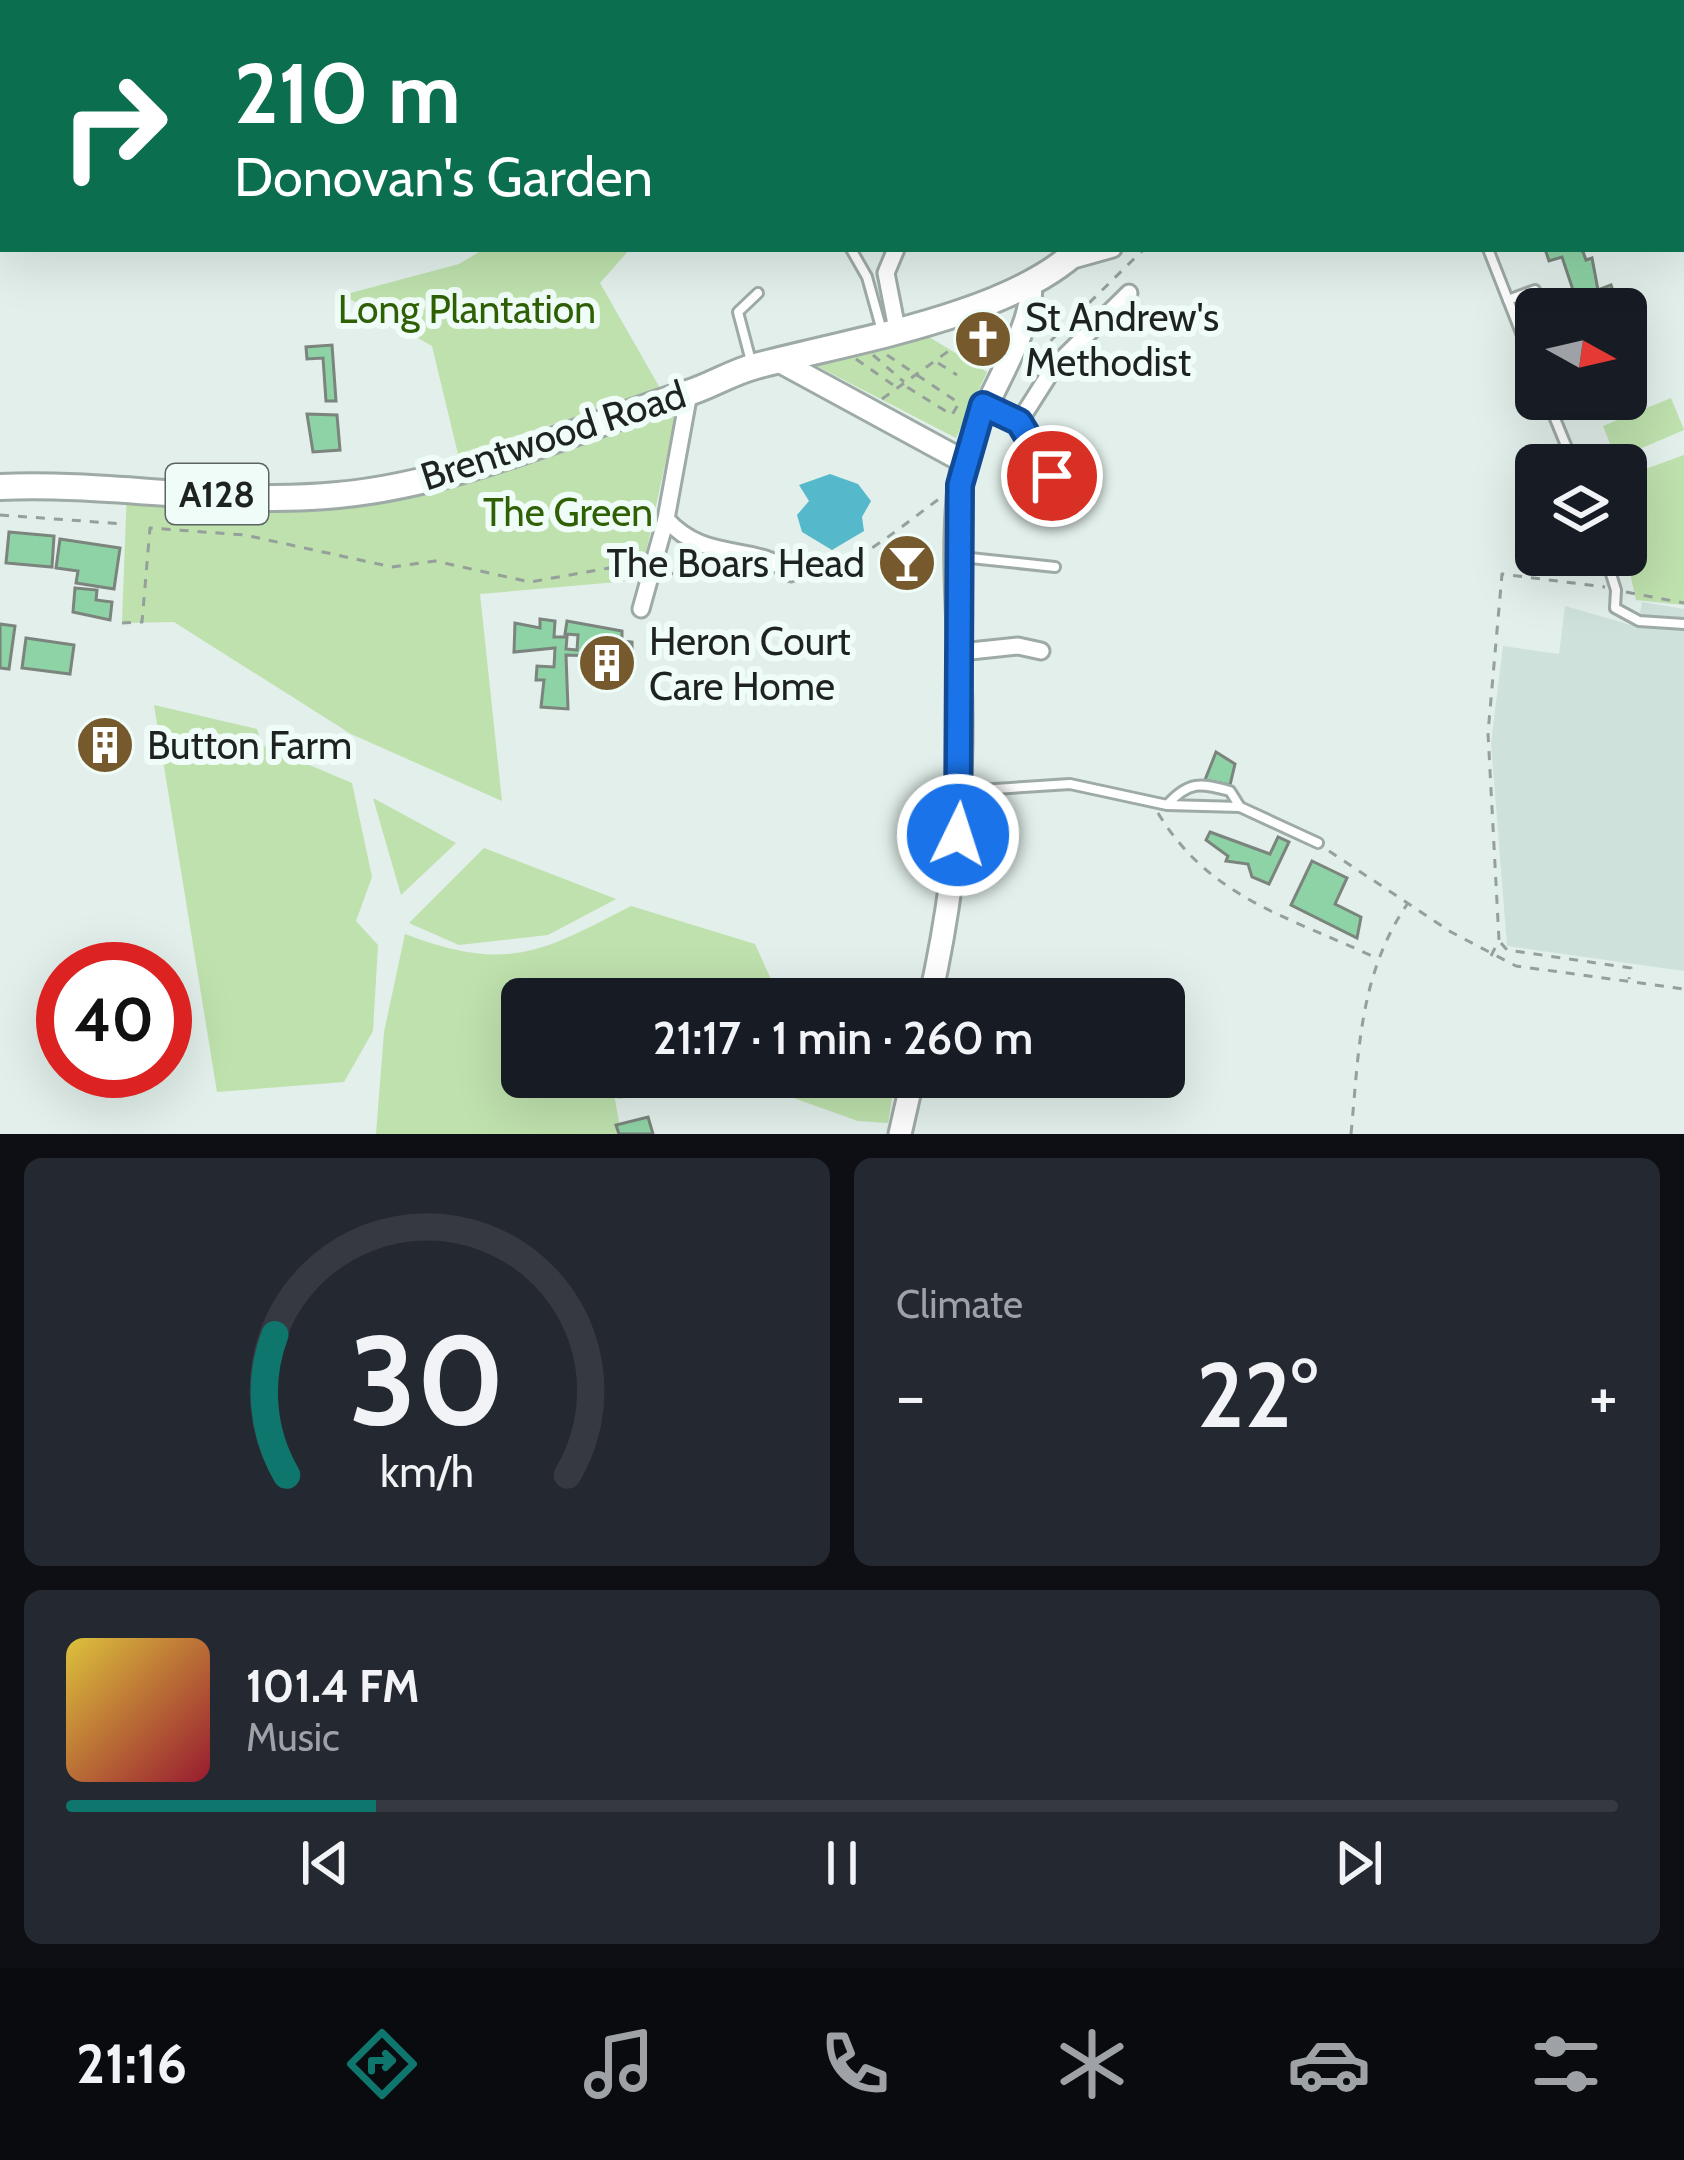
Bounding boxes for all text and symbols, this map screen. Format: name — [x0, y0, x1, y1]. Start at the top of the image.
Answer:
text: 210 m — [234, 42, 461, 144]
icon: right — [36, 48, 192, 204]
text: Donovan's Garden — [234, 144, 653, 210]
park label: Long Plantation — [338, 285, 596, 333]
north arrow — [1515, 288, 1647, 420]
map controls — [1515, 288, 1647, 576]
place label: St Andrew's Methodist — [1025, 293, 1219, 386]
church icon: St Andrew's Methodist — [952, 308, 1014, 370]
street label: Brentwood Road — [415, 370, 691, 500]
pin — [1001, 425, 1103, 527]
icon: arrive — [1019, 443, 1085, 509]
button: layers — [1515, 444, 1647, 576]
road number: A128 — [166, 464, 268, 524]
park label: The Green — [483, 488, 653, 536]
bar icon: The Boars Head — [876, 532, 938, 594]
place label: The Boars Head — [607, 539, 865, 587]
place label: Heron Court Care Home — [649, 617, 851, 710]
building icon: Heron Court Care Home — [576, 632, 638, 694]
building icon: Button Farm — [74, 714, 136, 776]
place label: Button Farm — [147, 721, 352, 769]
position arrow — [895, 772, 1021, 898]
speed limit sign: 40 — [36, 942, 192, 1098]
text: 21:17 · 1 min · 260 m — [653, 1011, 1033, 1065]
text: Climate — [896, 1280, 1023, 1328]
text: 30 — [349, 1304, 505, 1455]
text: 22° — [1197, 1340, 1317, 1450]
text: − — [896, 1355, 925, 1436]
text: + — [1589, 1355, 1618, 1436]
text: km/h — [380, 1446, 474, 1498]
text: 101.4 FM — [246, 1659, 419, 1713]
text: Music — [246, 1713, 340, 1761]
icon: previous — [292, 1830, 358, 1896]
icon: pause — [809, 1830, 875, 1896]
icon: next — [1326, 1830, 1392, 1896]
icon: directions — [340, 2022, 424, 2106]
icon: music — [577, 2022, 661, 2106]
icon: phone — [813, 2022, 897, 2106]
icon: climate — [1050, 2022, 1134, 2106]
icon: car — [1287, 2022, 1371, 2106]
icon: filters — [1524, 2022, 1608, 2106]
text: 21:16 — [76, 2031, 187, 2097]

